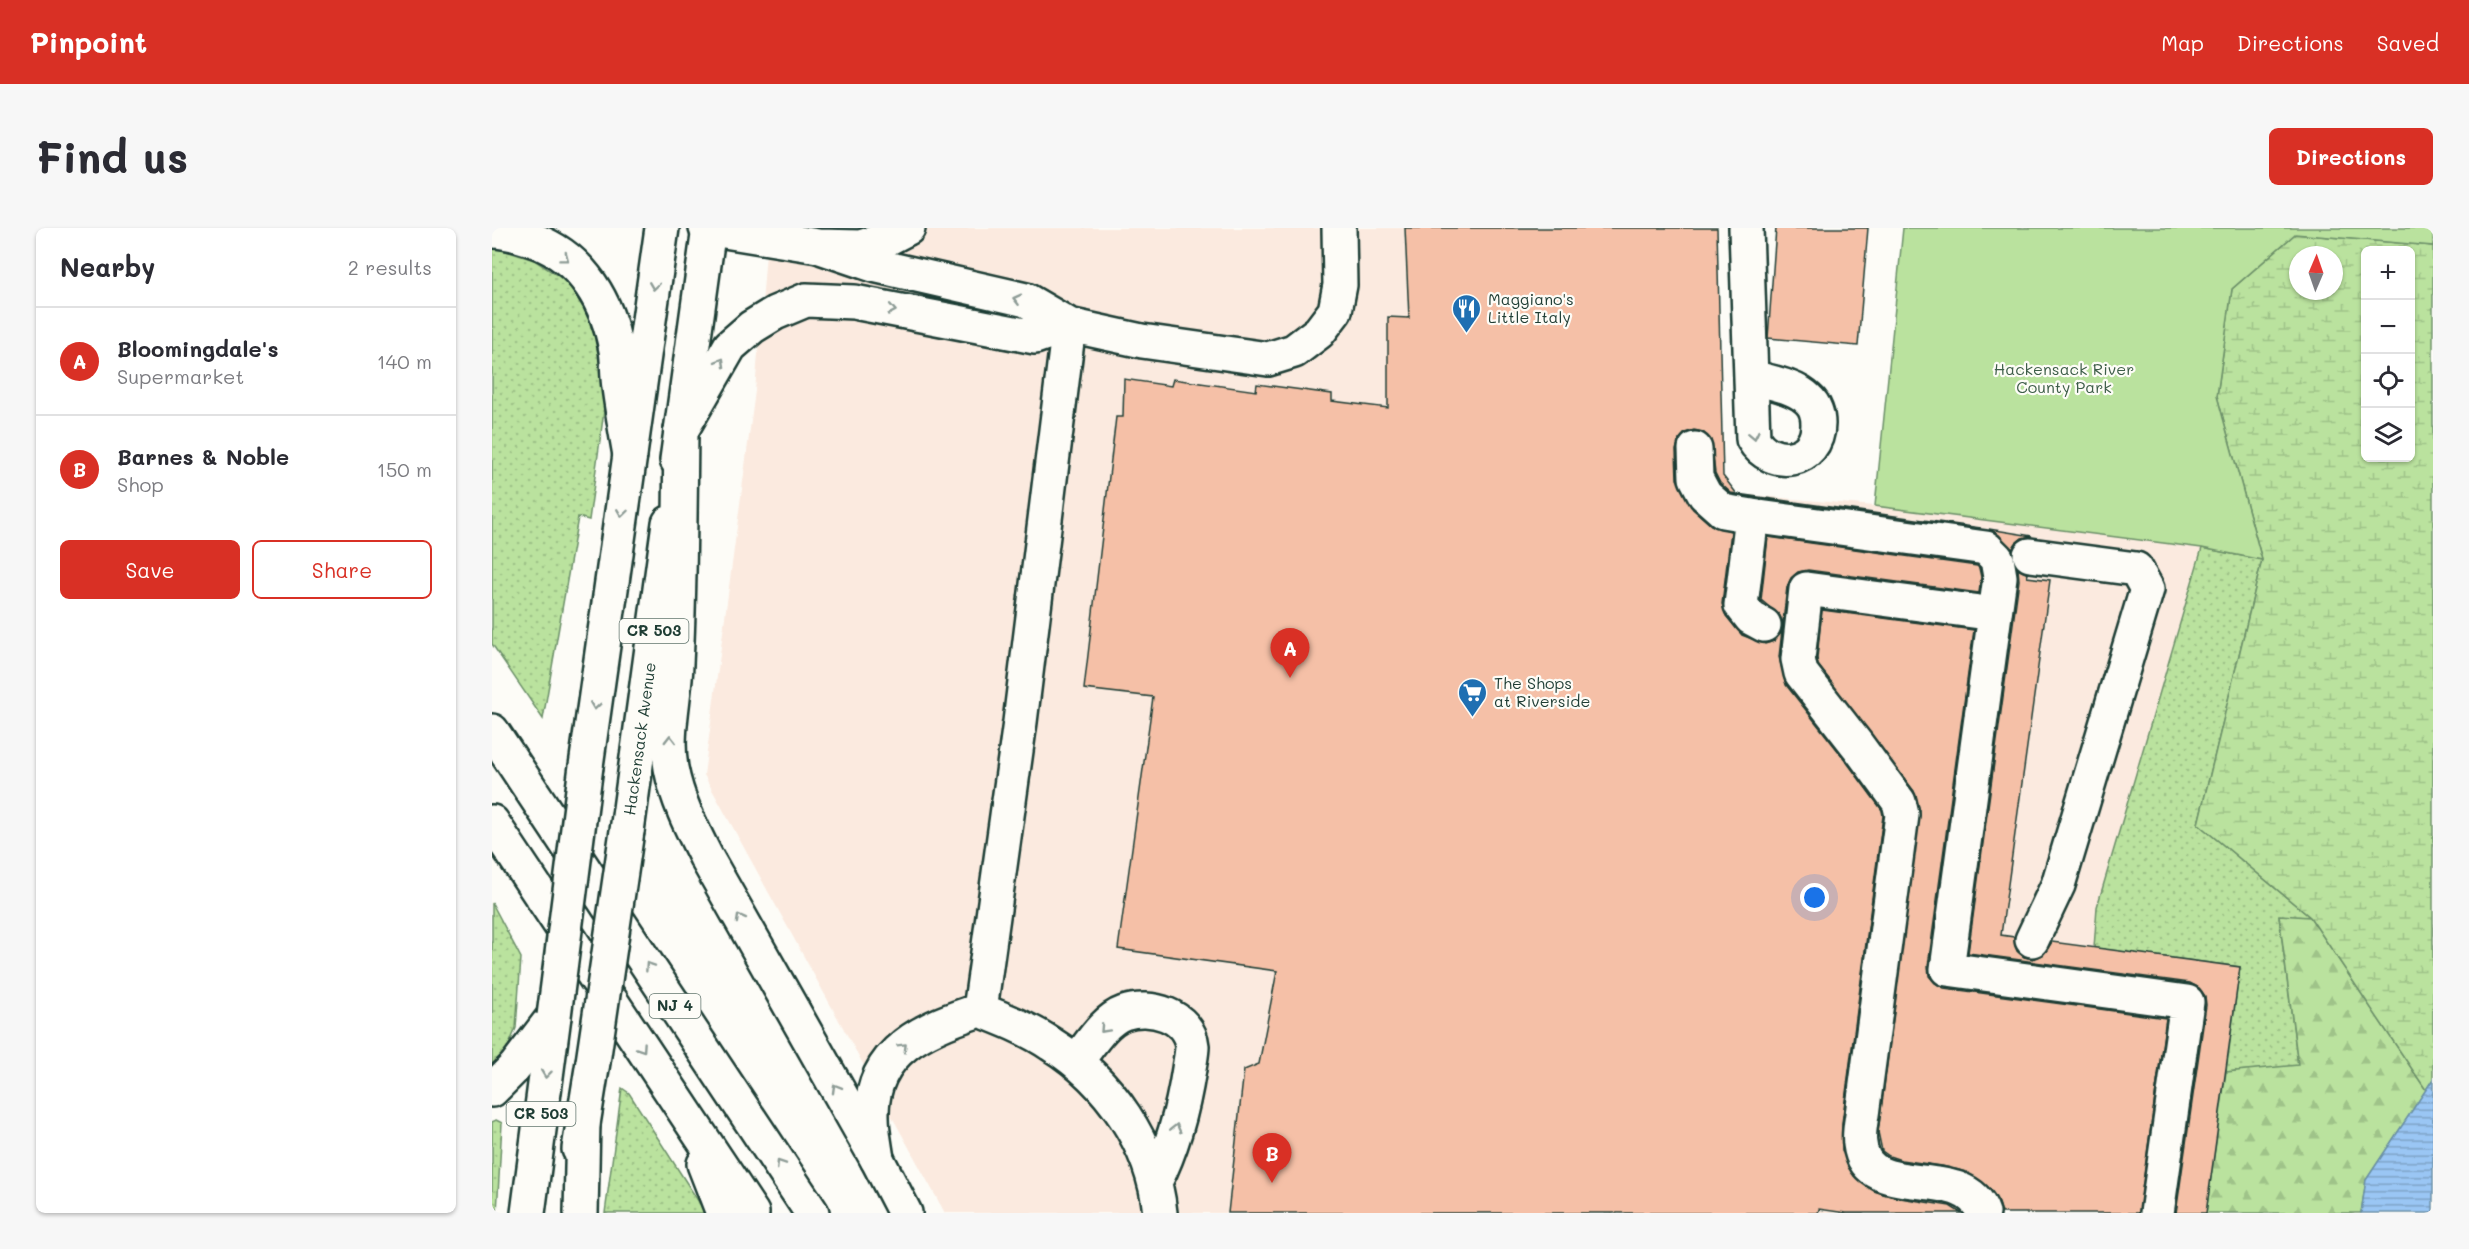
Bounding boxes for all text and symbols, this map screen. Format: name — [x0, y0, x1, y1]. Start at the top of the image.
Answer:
text: Pinpoint — [30, 24, 147, 60]
text: Map — [2161, 29, 2204, 56]
text: Directions — [2237, 29, 2344, 56]
text: Saved — [2377, 29, 2439, 56]
button: Directions — [2269, 128, 2433, 185]
text: Find us — [36, 129, 188, 184]
north arrow — [2289, 246, 2343, 300]
map controls — [2361, 246, 2415, 462]
button: + — [2361, 246, 2415, 300]
text: Nearby — [60, 250, 155, 284]
one-way arrow — [559, 251, 570, 262]
text: 2 results — [348, 254, 432, 280]
one-way arrow — [649, 281, 661, 291]
place label: Maggiano's Little Italy — [1488, 288, 1574, 327]
restaurant icon: Maggiano's Little Italy — [1451, 292, 1483, 334]
one-way arrow — [1012, 293, 1022, 306]
button: − — [2361, 300, 2415, 354]
one-way arrow — [888, 303, 897, 315]
text: Bloomingdale's — [117, 334, 279, 363]
text: A — [73, 348, 86, 374]
text: 140 m — [377, 348, 432, 374]
button: locate — [2361, 354, 2415, 408]
one-way arrow — [713, 357, 725, 368]
park label: Hackensack River County Park — [1994, 358, 2134, 397]
text: Supermarket — [117, 363, 244, 389]
button: layers — [2361, 408, 2415, 462]
one-way arrow — [1747, 430, 1760, 440]
text: Barnes & Noble — [117, 442, 289, 471]
text: B — [73, 456, 86, 482]
text: 150 m — [377, 456, 432, 482]
text: Shop — [117, 471, 164, 497]
one-way arrow — [616, 508, 628, 517]
button: Save — [60, 540, 240, 599]
button: Share — [252, 540, 432, 599]
road number: CR 503 — [620, 619, 688, 643]
pin: A — [1270, 628, 1310, 678]
street label: Hackensack Avenue — [618, 661, 660, 817]
place label: The Shops at Riverside — [1494, 672, 1590, 711]
supermarket icon: The Shops at Riverside — [1457, 676, 1489, 718]
one-way arrow — [589, 701, 601, 710]
one-way arrow — [664, 735, 676, 744]
your location — [1800, 883, 1829, 912]
one-way arrow — [736, 914, 747, 925]
one-way arrow — [645, 962, 656, 973]
road number: NJ 4 — [650, 994, 700, 1018]
one-way arrow — [1100, 1022, 1111, 1032]
one-way arrow — [635, 1041, 646, 1052]
one-way arrow — [896, 1043, 907, 1053]
one-way arrow — [540, 1069, 553, 1078]
one-way arrow — [832, 1084, 843, 1094]
road number: CR 503 — [506, 1102, 576, 1126]
one-way arrow — [1168, 1123, 1181, 1133]
pin: B — [1252, 1134, 1292, 1183]
one-way arrow — [775, 1160, 787, 1170]

